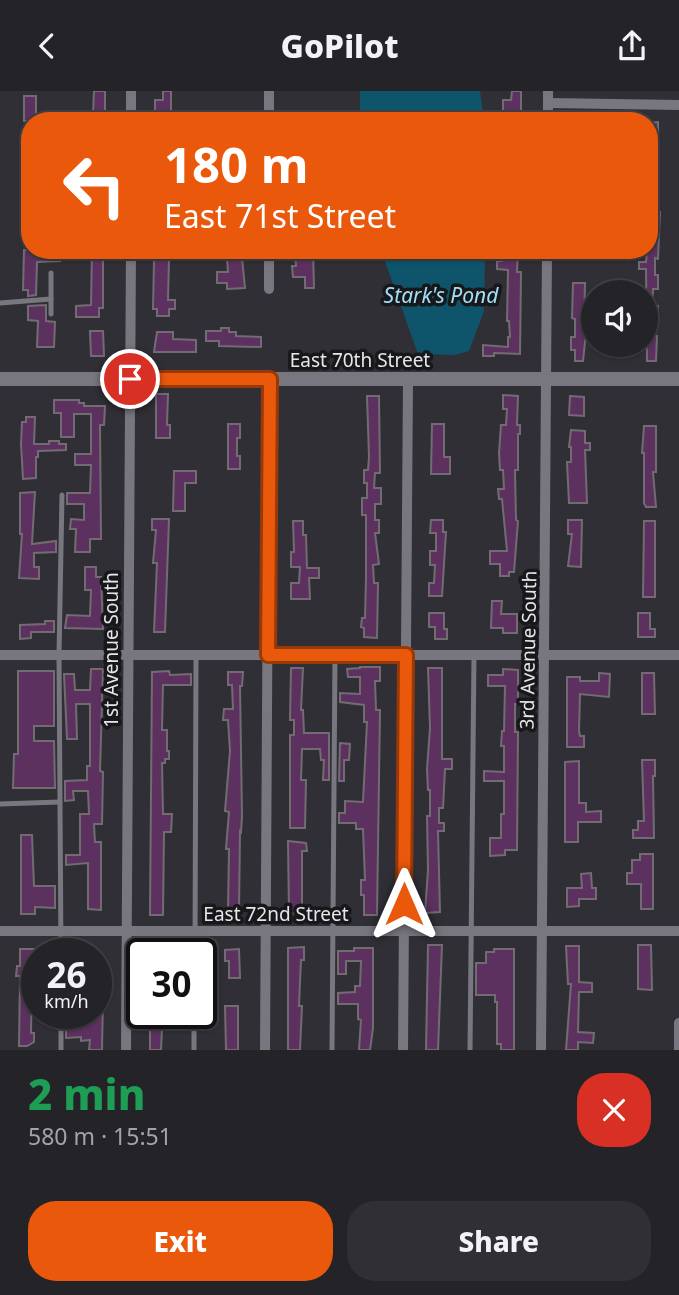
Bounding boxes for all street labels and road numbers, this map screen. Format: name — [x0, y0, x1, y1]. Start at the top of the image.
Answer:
street label: East 70th Street — [290, 347, 430, 373]
street label: 3rd Avenue South — [514, 570, 542, 730]
street label: 1st Avenue South — [98, 572, 124, 728]
street label: East 72nd Street — [203, 901, 349, 927]

